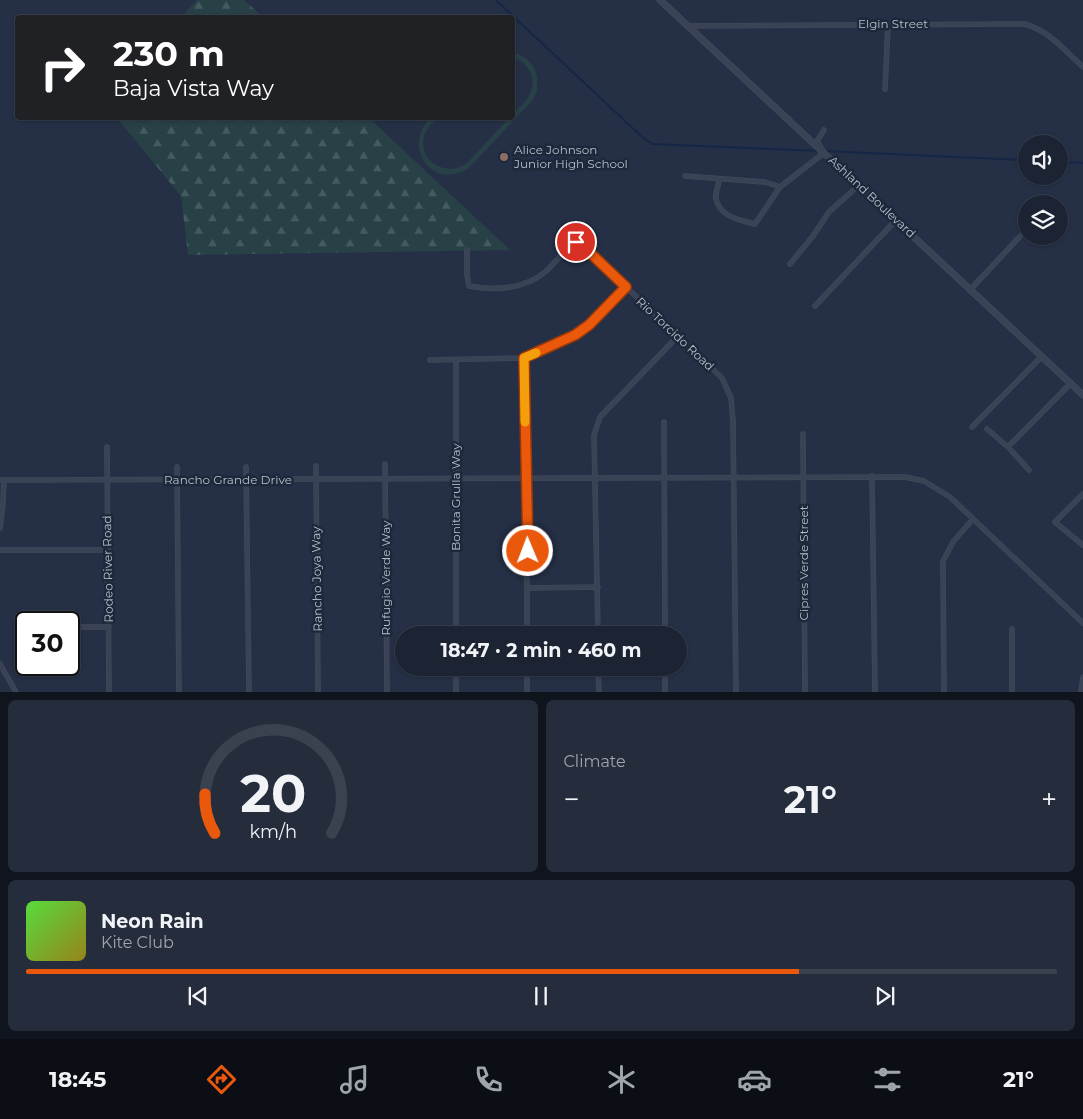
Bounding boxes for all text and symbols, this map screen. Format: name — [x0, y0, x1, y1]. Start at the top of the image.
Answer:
street label: Elgin Street — [858, 16, 928, 31]
text: 230 m — [113, 32, 225, 75]
icon: right — [30, 35, 95, 100]
text: Baja Vista Way — [113, 75, 274, 102]
map controls — [1018, 135, 1068, 245]
button: sound — [1018, 135, 1068, 185]
place label: Alice Johnson Junior High School — [513, 142, 628, 171]
marker: Alice Johnson Junior High School — [498, 151, 510, 163]
street label: Ashland Boulevard — [826, 152, 919, 241]
button: layers — [1018, 195, 1068, 245]
pin — [555, 221, 597, 263]
icon: arrive — [562, 228, 590, 256]
street label: Rio Torcido Road — [633, 294, 717, 374]
street label: Bonita Grulla Way — [448, 443, 463, 551]
street label: Rancho Grande Drive — [164, 472, 292, 487]
street label: Cipres Verde Street — [796, 505, 811, 621]
street label: Rodeo River Road — [99, 515, 116, 623]
street label: Rufugio Verde Way — [378, 520, 393, 636]
position arrow — [501, 524, 553, 576]
street label: Rancho Joya Way — [308, 526, 325, 632]
speed limit sign: 30 — [15, 611, 80, 676]
text: 18:47 · 2 min · 460 m — [441, 639, 641, 662]
text: Climate — [564, 752, 626, 771]
text: 20 — [240, 762, 306, 825]
text: 21° — [784, 776, 837, 823]
text: − — [564, 782, 580, 816]
text: + — [1041, 782, 1057, 816]
text: km/h — [249, 821, 297, 842]
text: Neon Rain — [101, 910, 204, 933]
text: Kite Club — [101, 933, 174, 952]
icon: previous — [184, 982, 212, 1010]
icon: pause — [527, 982, 555, 1010]
icon: next — [871, 982, 899, 1010]
icon: directions — [204, 1062, 239, 1097]
icon: music — [337, 1062, 372, 1097]
icon: phone — [471, 1062, 506, 1097]
icon: climate — [604, 1062, 639, 1097]
icon: car — [737, 1062, 772, 1097]
icon: filters — [870, 1062, 905, 1097]
text: 18:45 — [49, 1066, 106, 1093]
text: 21° — [1003, 1066, 1034, 1093]

